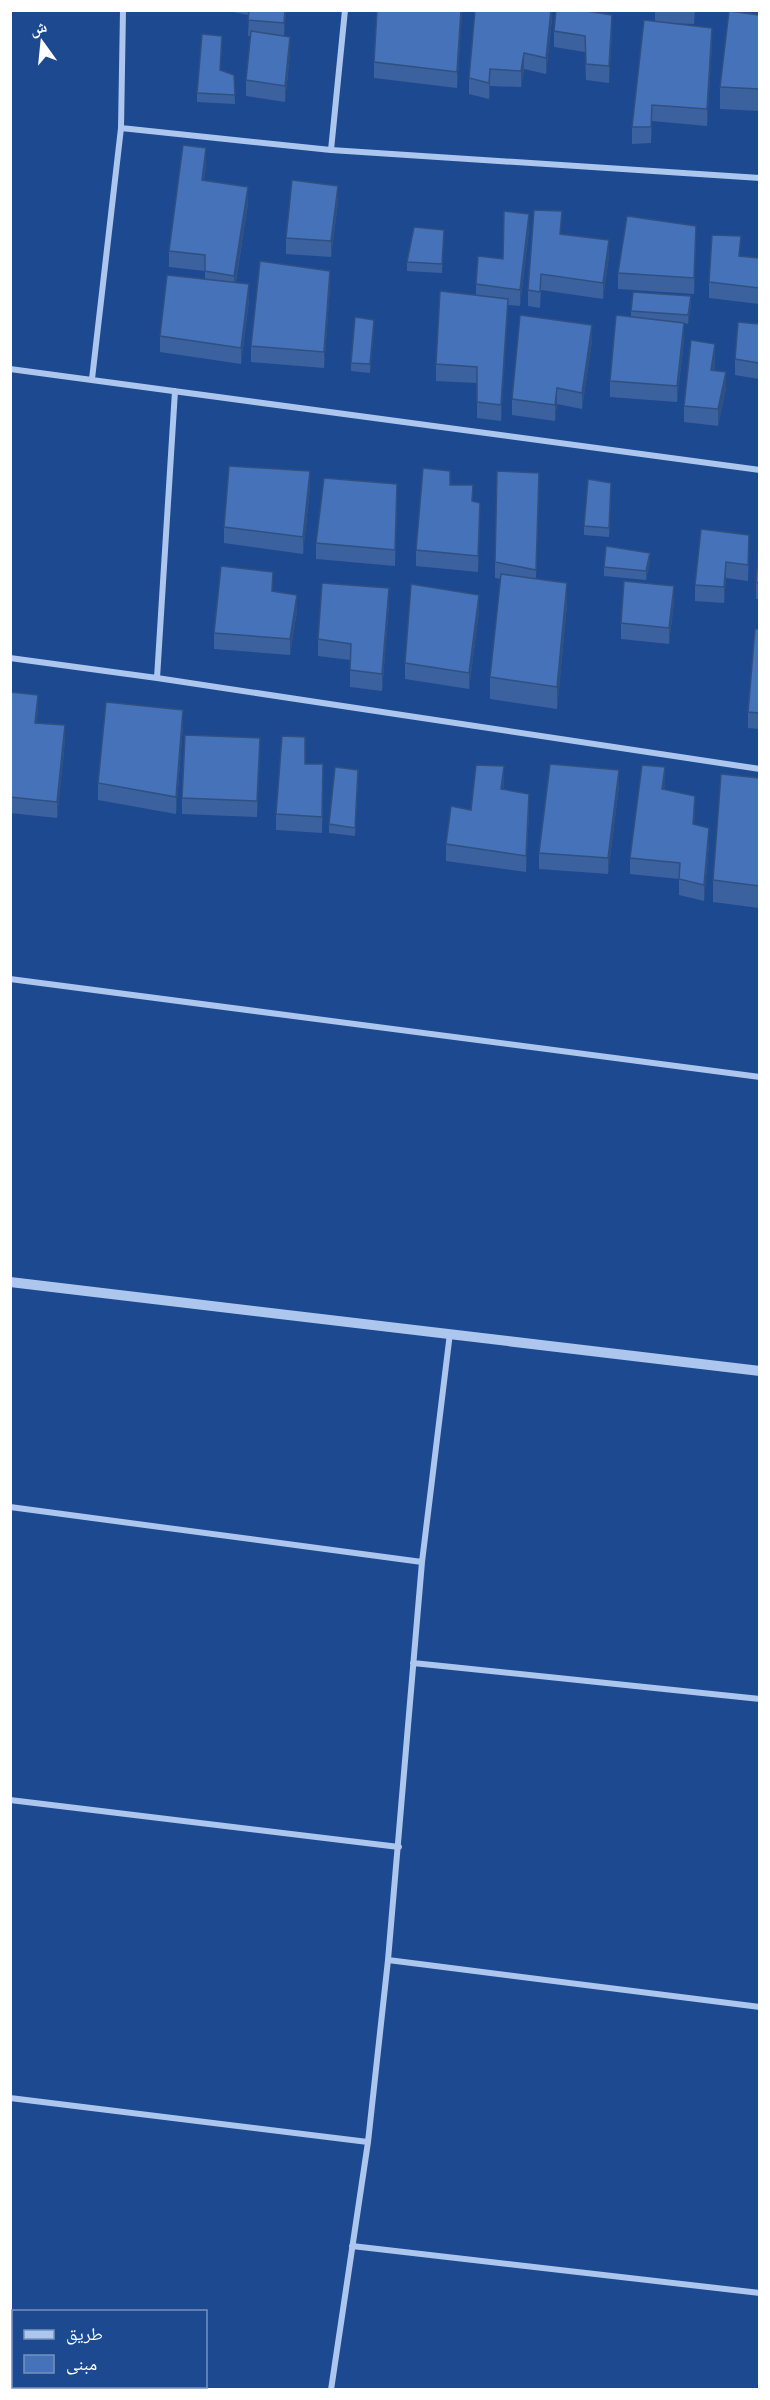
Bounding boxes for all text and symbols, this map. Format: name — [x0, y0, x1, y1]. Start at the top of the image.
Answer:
north arrow — [12, 12, 72, 72]
text: ش — [28, 17, 49, 39]
legend — [12, 2310, 207, 2388]
text: طريق — [66, 2323, 103, 2345]
text: مبنى — [66, 2353, 97, 2375]

